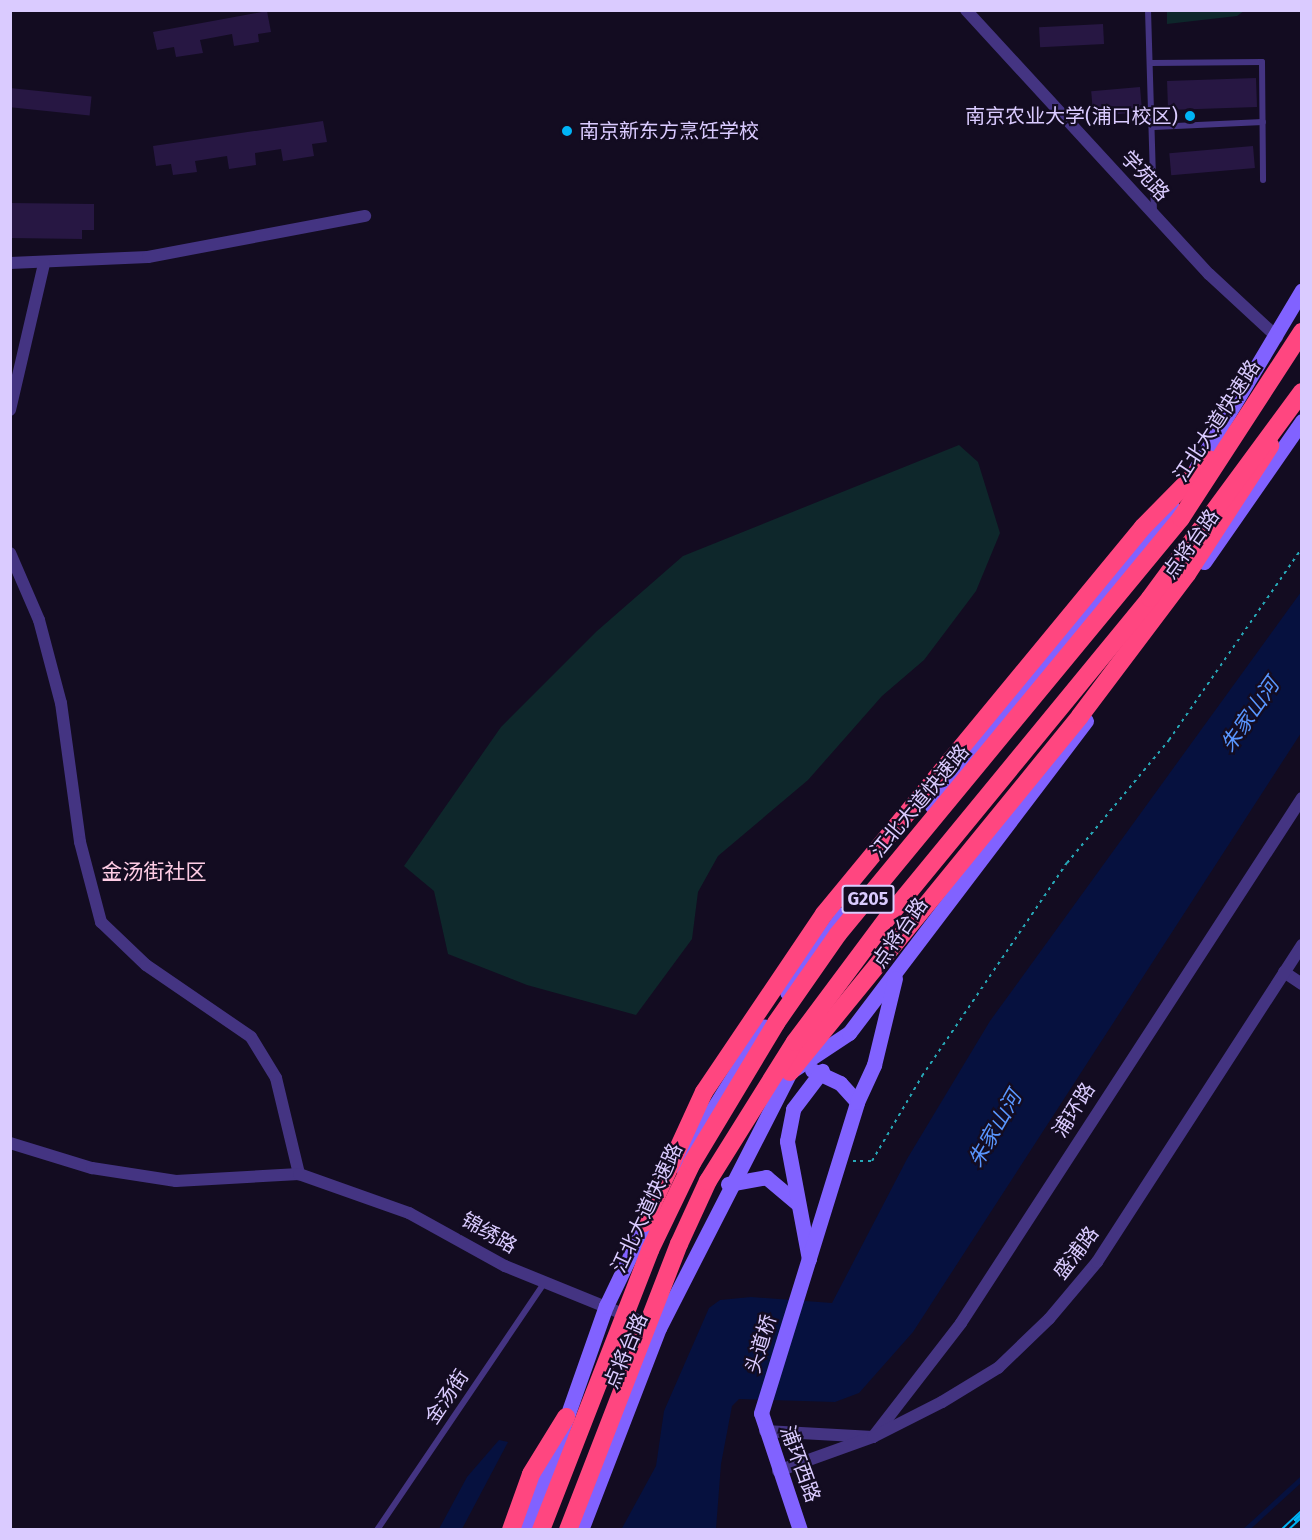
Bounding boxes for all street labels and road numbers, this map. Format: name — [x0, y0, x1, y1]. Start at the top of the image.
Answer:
street label: 学苑路 — [1116, 146, 1174, 206]
street label: 江北大道快速路 — [1169, 356, 1265, 486]
street label: 点将台路 — [1158, 505, 1224, 583]
street label: 江北大道快速路 — [866, 740, 974, 862]
road number: G205 — [841, 884, 895, 914]
street label: 点将台路 — [867, 893, 933, 973]
street label: 浦环路 — [1048, 1078, 1100, 1142]
street label: 江北大道快速路 — [607, 1139, 687, 1277]
street label: 锦绣路 — [457, 1208, 521, 1258]
street label: 盛浦路 — [1048, 1222, 1104, 1284]
street label: 点将台路 — [599, 1309, 653, 1393]
street label: 头道桥 — [741, 1312, 781, 1376]
street label: 金汤街 — [420, 1365, 474, 1429]
street label: 浦环西路 — [775, 1422, 825, 1506]

